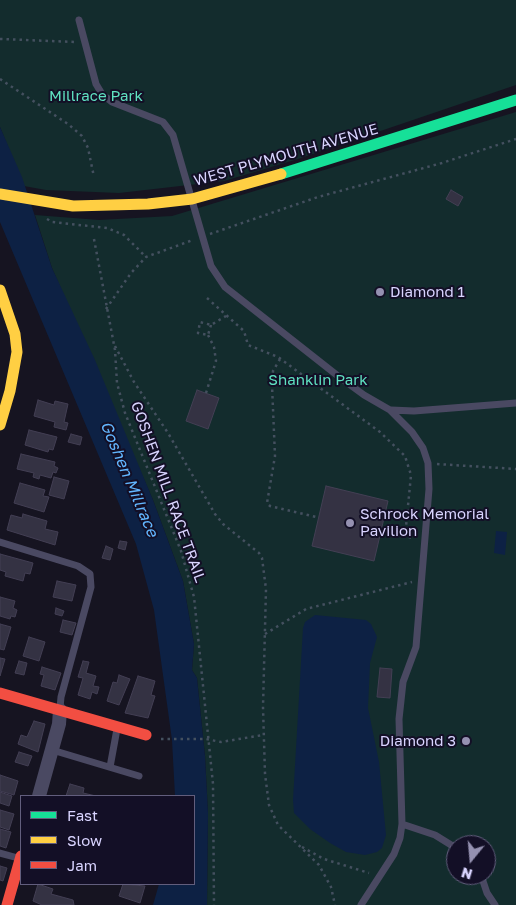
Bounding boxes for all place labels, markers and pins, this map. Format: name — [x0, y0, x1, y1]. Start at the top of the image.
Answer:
place label: Diamond 1 — [390, 283, 465, 301]
marker: Diamond 1 — [374, 286, 386, 298]
place label: Schrock Memorial Pavilion — [360, 505, 489, 540]
marker: Schrock Memorial Pavilion — [344, 517, 356, 529]
place label: Diamond 3 — [380, 732, 456, 750]
marker: Diamond 3 — [460, 735, 472, 747]

